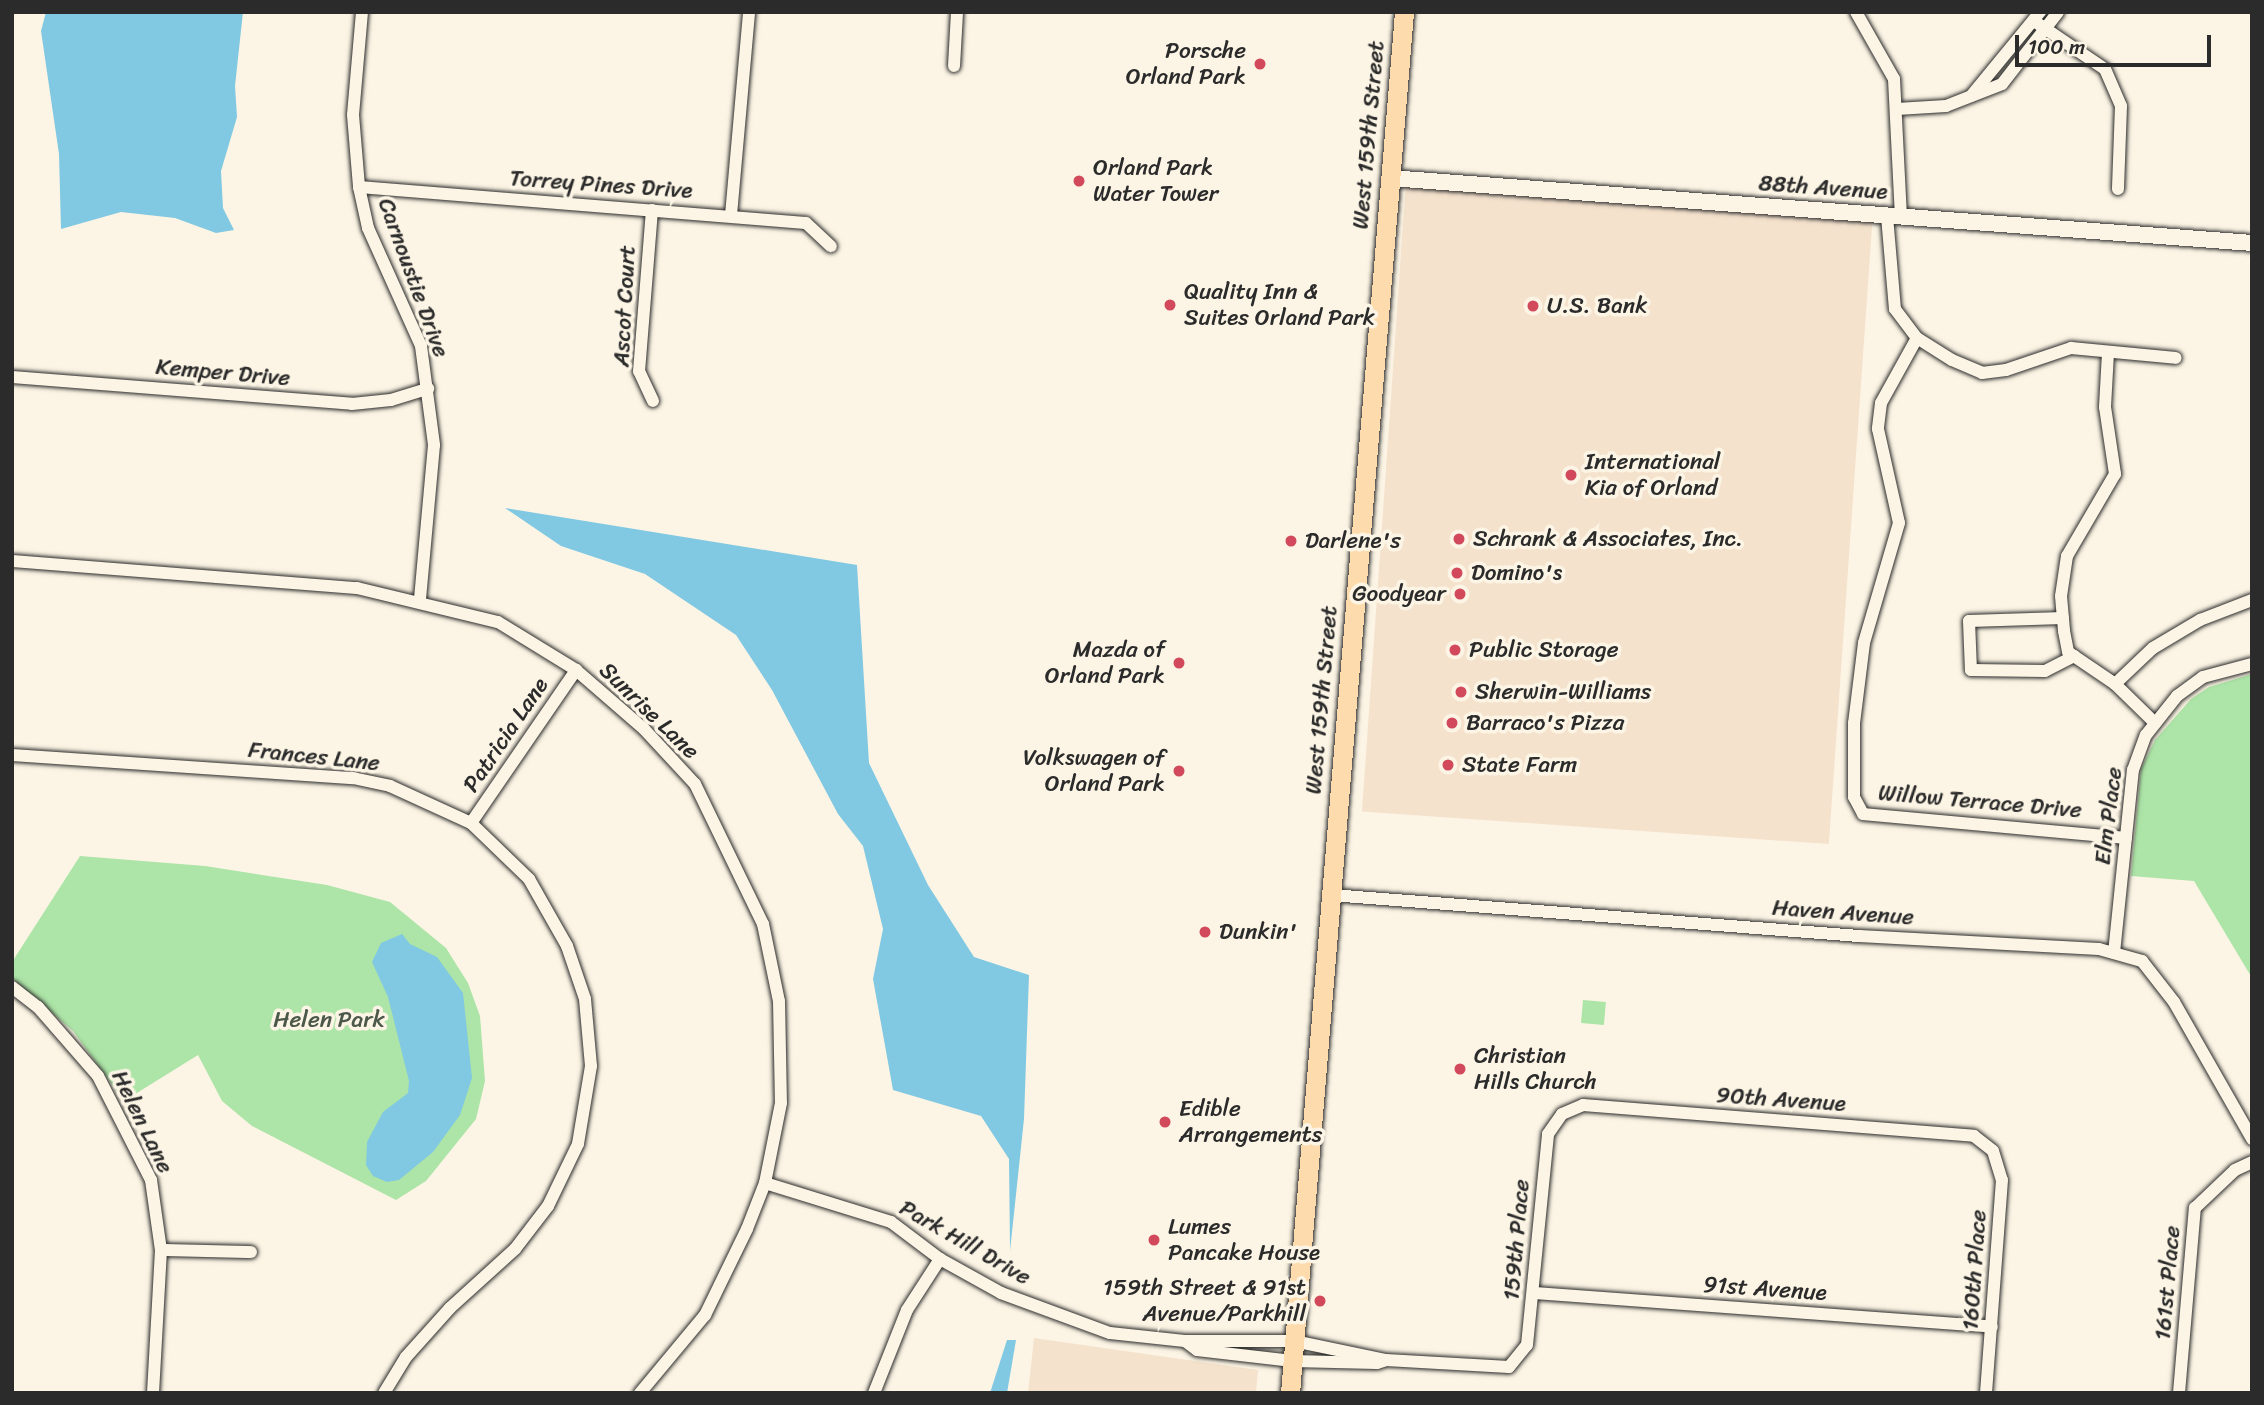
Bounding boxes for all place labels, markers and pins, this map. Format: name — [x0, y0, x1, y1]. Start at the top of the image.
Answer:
place label: Porsche Orland Park — [1126, 37, 1246, 91]
marker: Porsche Orland Park — [1252, 56, 1268, 72]
place label: Orland Park Water Tower — [1093, 154, 1219, 208]
marker: Orland Park Water Tower — [1071, 173, 1087, 189]
place label: Quality Inn & Suites Orland Park — [1184, 278, 1375, 332]
place label: U.S. Bank — [1547, 292, 1647, 320]
marker: Quality Inn & Suites Orland Park — [1162, 297, 1178, 313]
marker: U.S. Bank — [1525, 298, 1541, 314]
place label: International Kia of Orland — [1585, 448, 1720, 502]
marker: International Kia of Orland — [1563, 467, 1579, 483]
place label: Schrank & Associates, Inc. — [1473, 525, 1745, 553]
place label: Darlene's — [1305, 527, 1401, 555]
marker: Schrank & Associates, Inc. — [1451, 531, 1467, 547]
marker: Darlene's — [1283, 533, 1299, 549]
place label: Domino's — [1471, 559, 1562, 587]
marker: Domino's — [1449, 565, 1465, 581]
place label: Goodyear — [1352, 580, 1446, 608]
marker: Goodyear — [1452, 586, 1468, 602]
place label: Mazda of Orland Park — [1045, 636, 1165, 690]
place label: Public Storage — [1469, 636, 1618, 664]
marker: Public Storage — [1447, 642, 1463, 658]
marker: Mazda of Orland Park — [1171, 655, 1187, 671]
place label: Sherwin-Williams — [1475, 678, 1651, 706]
marker: Sherwin-Williams — [1453, 684, 1469, 700]
place label: Barraco's Pizza — [1466, 709, 1624, 737]
marker: Barraco's Pizza — [1444, 715, 1460, 731]
place label: Volkswagen of Orland Park — [1023, 744, 1165, 798]
place label: State Farm — [1462, 751, 1577, 779]
marker: State Farm — [1440, 757, 1456, 773]
marker: Volkswagen of Orland Park — [1171, 763, 1187, 779]
place label: Dunkin' — [1219, 918, 1297, 946]
marker: Dunkin' — [1197, 924, 1213, 940]
place label: Christian Hills Church — [1474, 1042, 1597, 1096]
marker: Christian Hills Church — [1452, 1061, 1468, 1077]
place label: Edible Arrangements — [1179, 1095, 1322, 1149]
marker: Edible Arrangements — [1157, 1114, 1173, 1130]
place label: Lumes Pancake House — [1168, 1213, 1320, 1267]
marker: Lumes Pancake House — [1146, 1232, 1162, 1248]
place label: 159th Street & 91st Avenue/Parkhill — [1102, 1274, 1306, 1328]
marker: 159th Street & 91st Avenue/Parkhill — [1312, 1293, 1328, 1309]

